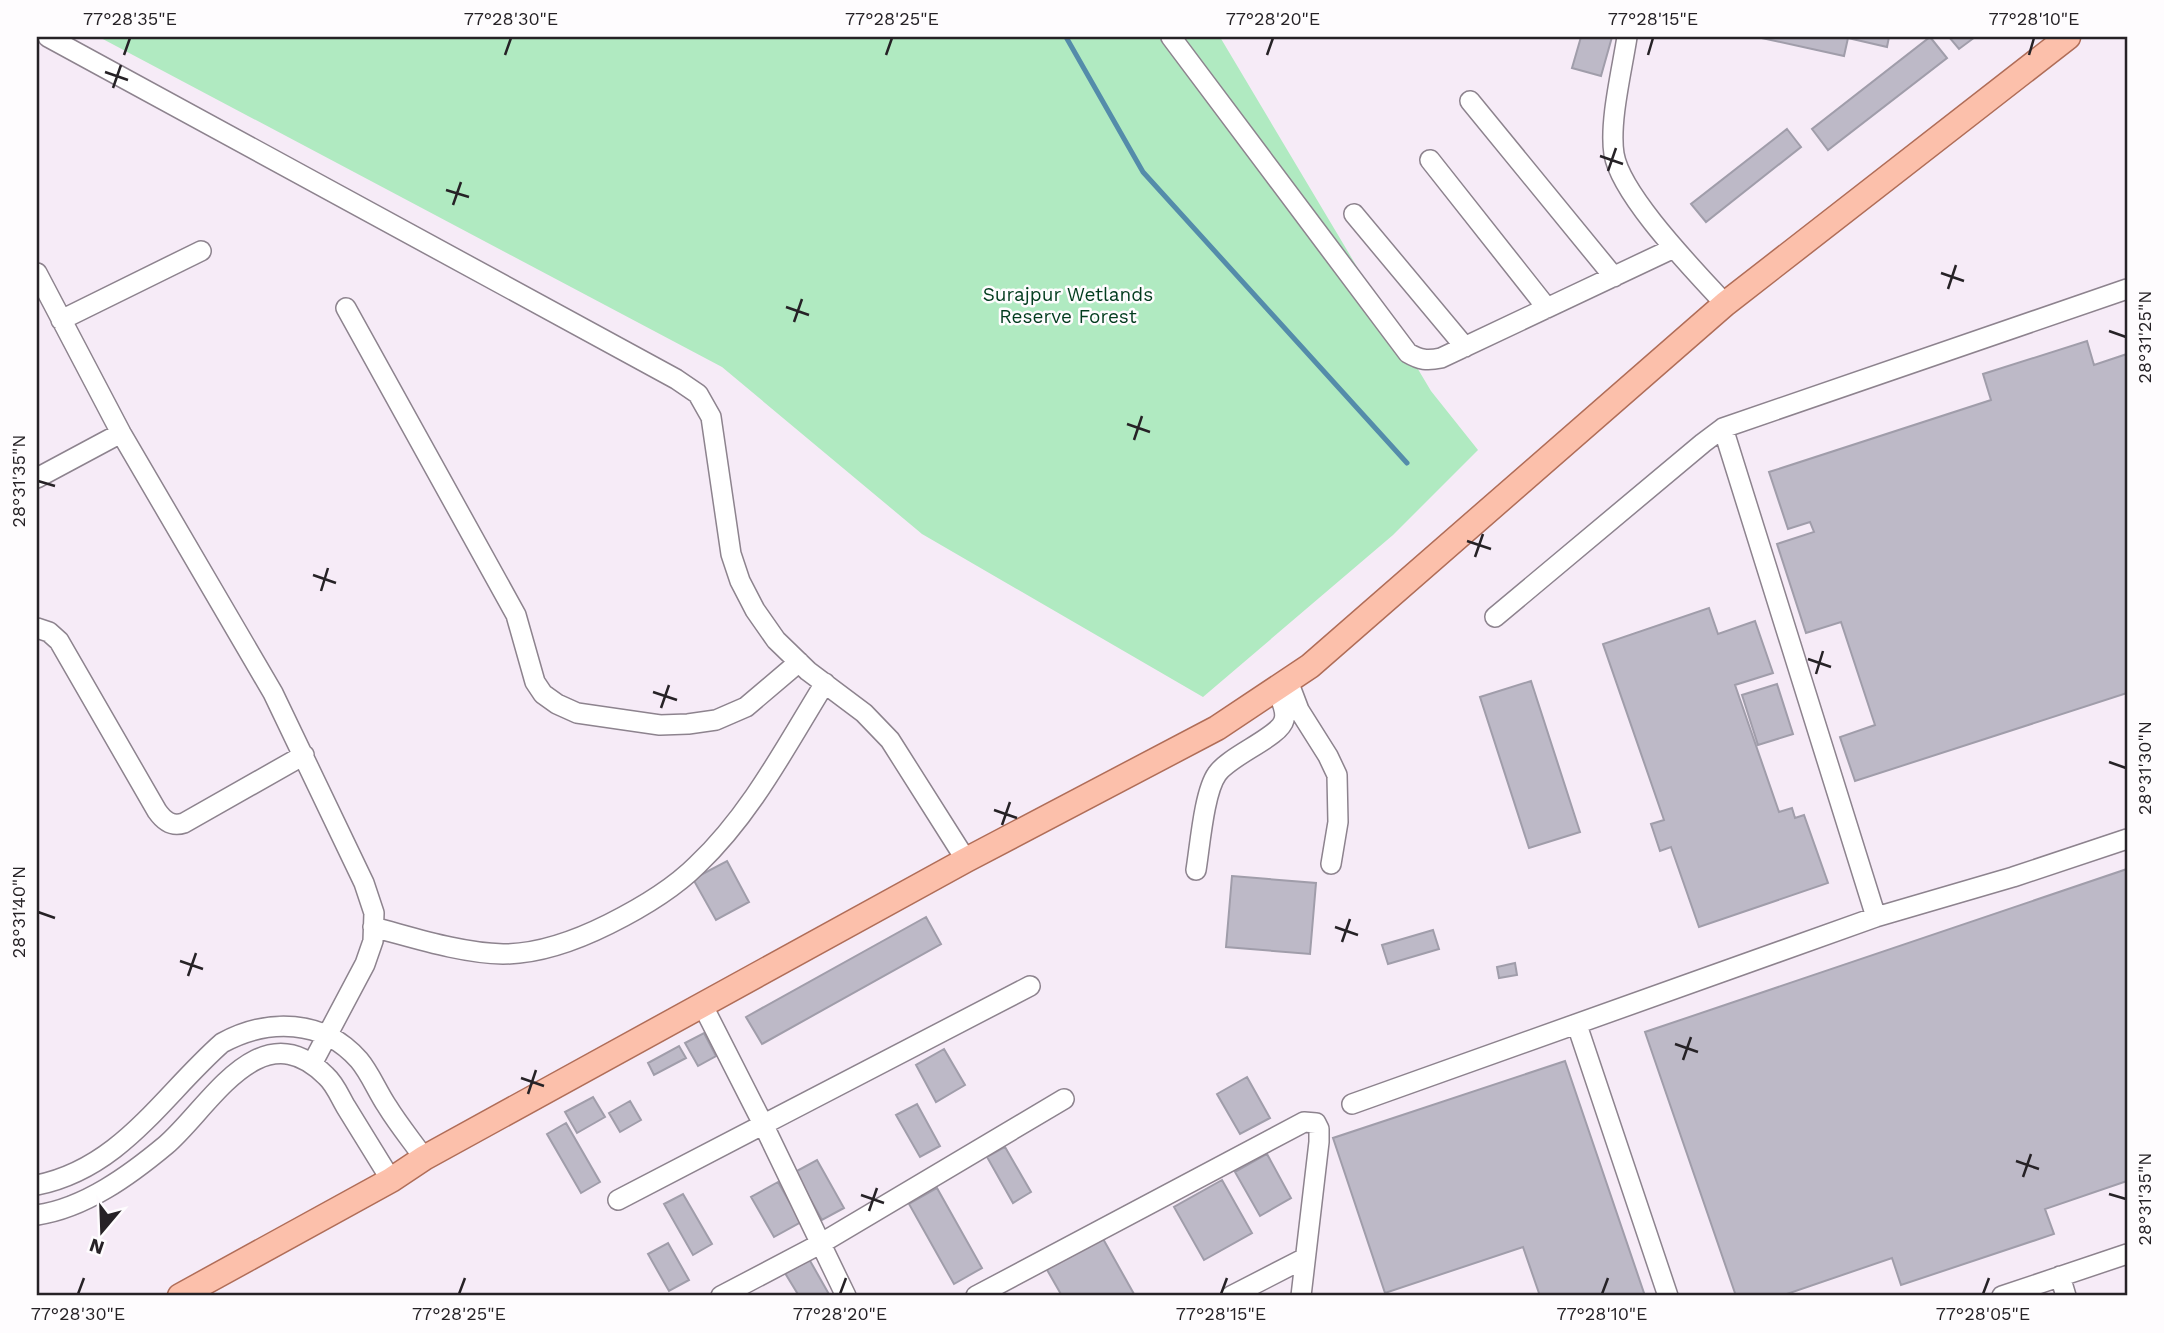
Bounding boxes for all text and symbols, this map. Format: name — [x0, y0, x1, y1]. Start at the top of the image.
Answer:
text: 77°28'35"E — [83, 8, 177, 29]
text: 77°28'30"E — [464, 8, 558, 29]
text: 77°28'25"E — [845, 8, 939, 29]
text: 77°28'20"E — [1226, 8, 1320, 29]
text: 77°28'15"E — [1608, 8, 1698, 29]
text: 77°28'10"E — [1988, 8, 2080, 29]
park label: Surajpur Wetlands Reserve Forest — [983, 283, 1153, 328]
text: 28°31'25"N — [2134, 290, 2155, 384]
text: 28°31'35"N — [8, 434, 29, 528]
text: 28°31'30"N — [2134, 721, 2155, 815]
text: 28°31'40"N — [8, 866, 29, 958]
text: 28°31'35"N — [2134, 1152, 2155, 1246]
north arrow — [66, 1196, 136, 1266]
text: N — [86, 1233, 107, 1260]
text: 77°28'30"E — [31, 1303, 125, 1324]
text: 77°28'25"E — [412, 1303, 506, 1324]
text: 77°28'20"E — [793, 1303, 887, 1324]
text: 77°28'15"E — [1176, 1303, 1266, 1324]
text: 77°28'10"E — [1556, 1303, 1648, 1324]
text: 77°28'05"E — [1936, 1303, 2030, 1324]

